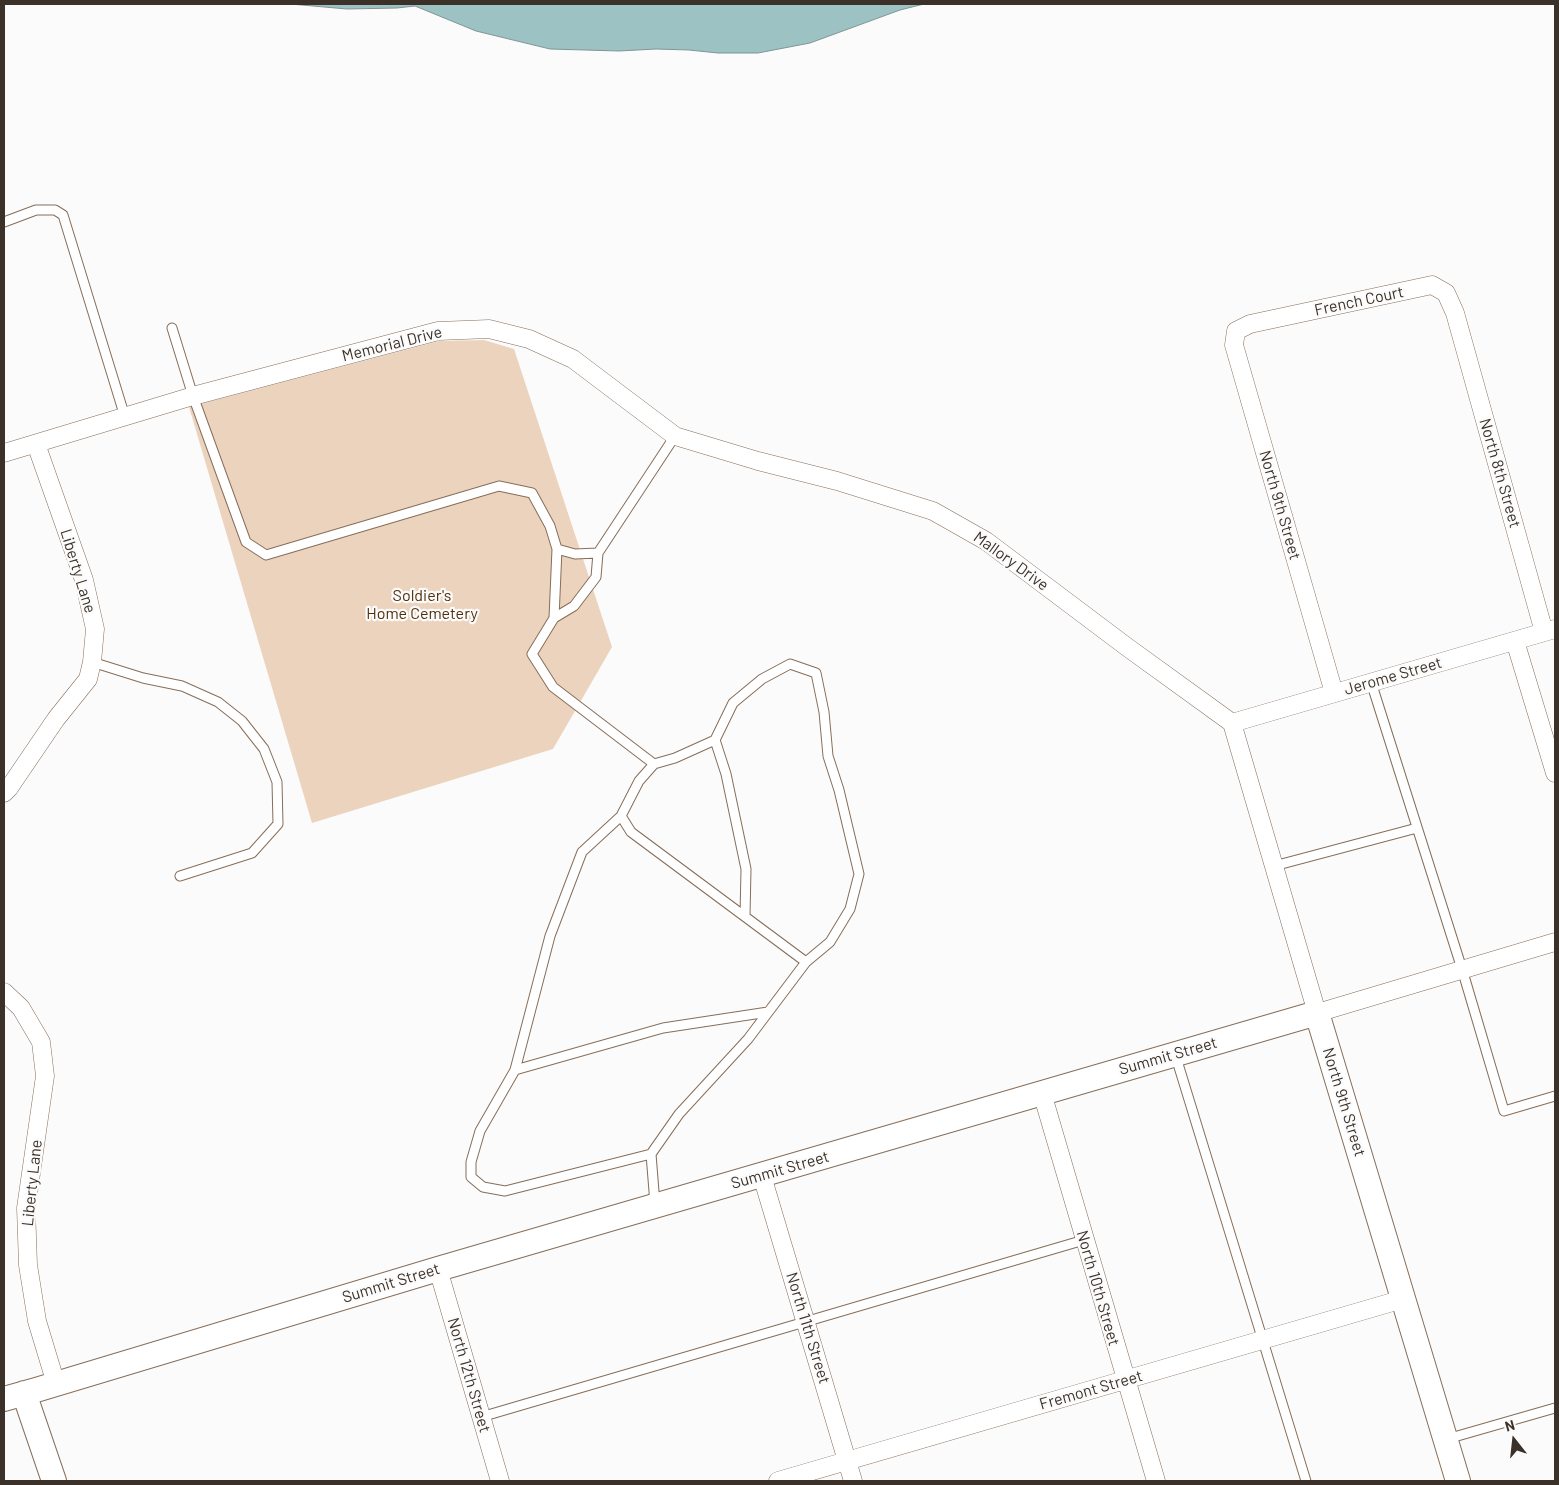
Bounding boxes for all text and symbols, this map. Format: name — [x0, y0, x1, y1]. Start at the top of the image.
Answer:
street label: French Court — [1313, 282, 1405, 320]
street label: Memorial Drive — [340, 322, 444, 366]
street label: North 8th Street — [1475, 416, 1525, 530]
street label: North 9th Street — [1255, 448, 1305, 562]
street label: Liberty Lane — [56, 527, 100, 615]
street label: Mallory Drive — [970, 527, 1052, 595]
park label: Soldier's Home Cemetery — [366, 586, 478, 624]
street label: Jerome Street — [1342, 653, 1444, 699]
street label: Summit Street — [1117, 1033, 1219, 1079]
street label: North 9th Street — [1318, 1045, 1370, 1159]
street label: Liberty Lane — [18, 1139, 46, 1227]
street label: Summit Street — [729, 1147, 831, 1193]
street label: North 10th Street — [1072, 1228, 1124, 1348]
street label: Summit Street — [340, 1259, 442, 1307]
street label: North 11th Street — [782, 1270, 834, 1386]
street label: North 12th Street — [443, 1315, 495, 1435]
street label: Fremont Street — [1037, 1366, 1145, 1414]
north arrow — [1489, 1415, 1539, 1465]
text: N — [1503, 1416, 1517, 1435]

